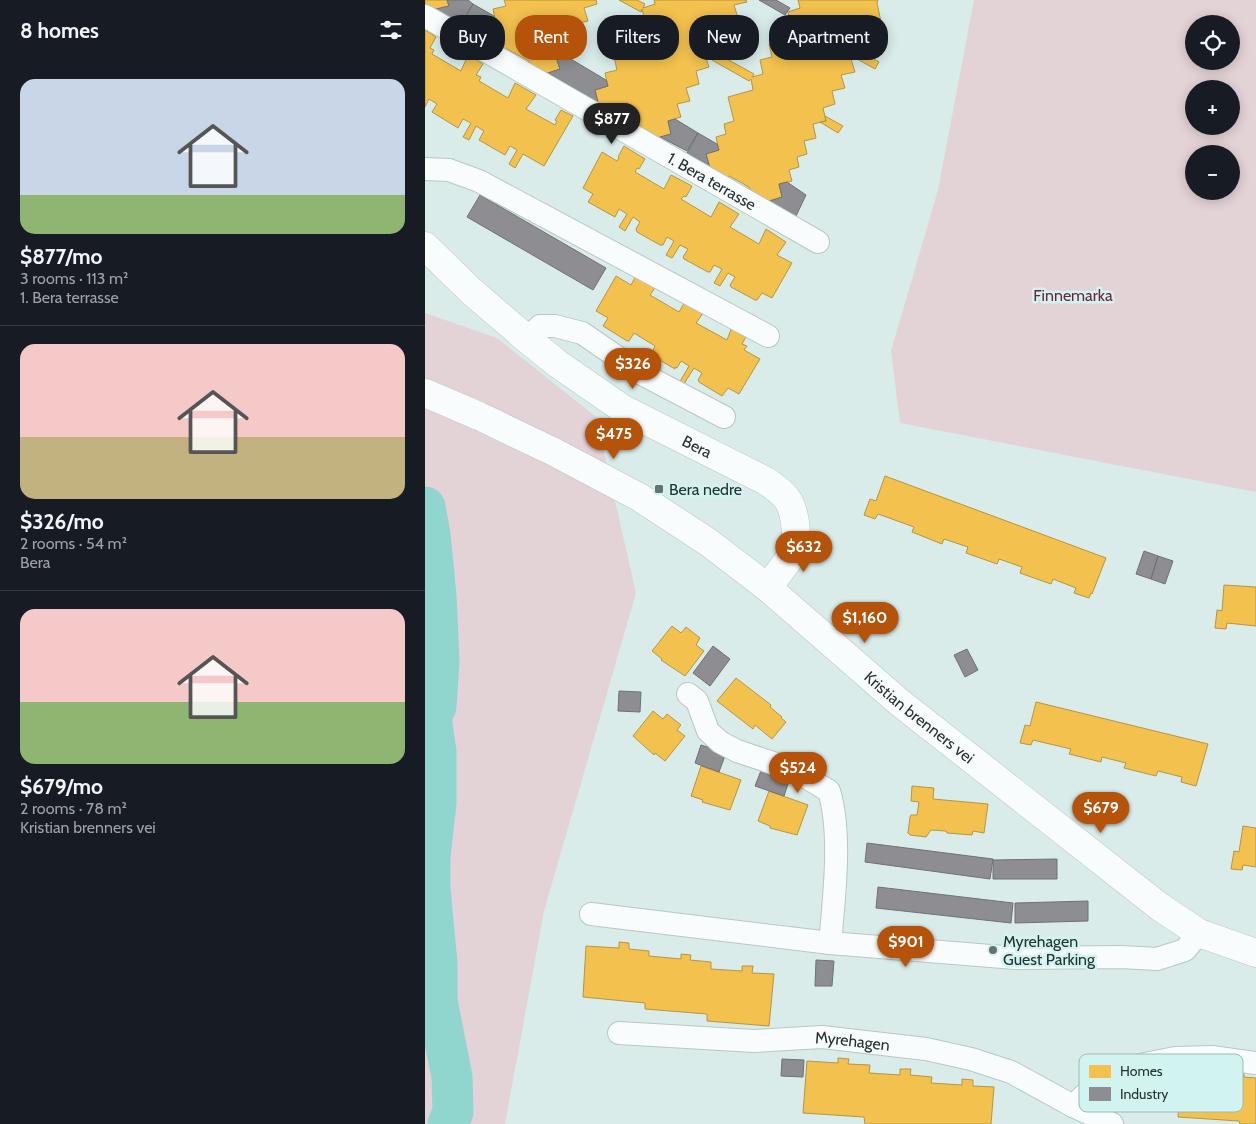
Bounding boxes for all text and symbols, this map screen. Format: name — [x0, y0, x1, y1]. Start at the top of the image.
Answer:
chip: Buy — [440, 15, 505, 60]
chip: Rent — [515, 15, 587, 60]
chip: Filters — [597, 15, 679, 60]
chip: New — [689, 15, 759, 60]
chip: Apartment — [769, 15, 888, 60]
map controls — [1185, 15, 1240, 200]
button: locate — [1185, 15, 1240, 70]
icon: filters — [377, 16, 405, 44]
text: 8 homes — [20, 18, 99, 43]
button: + — [1185, 80, 1240, 135]
pin: $877 — [582, 102, 642, 145]
text: $877 — [594, 109, 630, 128]
icon: home — [168, 111, 258, 201]
button: − — [1185, 145, 1240, 200]
street label: 1. Bera terrasse — [664, 148, 760, 214]
text: $877/mo — [20, 244, 102, 269]
text: 3 rooms · 113 m² — [20, 269, 128, 288]
park label: Finnemarka — [1033, 286, 1113, 305]
text: 1. Bera terrasse — [20, 288, 119, 307]
pin: $326 — [603, 348, 663, 390]
text: $326 — [615, 354, 651, 373]
icon: home — [168, 377, 258, 467]
pin: $475 — [584, 418, 644, 460]
text: $475 — [596, 424, 632, 443]
street label: Bera — [679, 431, 715, 462]
place label: Bera nedre — [669, 480, 742, 499]
marker: Bera nedre — [653, 483, 665, 495]
text: $326/mo — [20, 509, 104, 534]
pin: $632 — [774, 530, 834, 573]
text: 2 rooms · 54 m² — [20, 534, 127, 553]
text: $632 — [786, 537, 822, 556]
text: Bera — [20, 553, 50, 572]
pin: $1,160 — [824, 602, 906, 644]
text: $1,160 — [843, 608, 887, 627]
icon: home — [168, 642, 258, 732]
street label: Kristian brenners vei — [861, 667, 978, 767]
pin: $524 — [768, 752, 828, 794]
text: $524 — [780, 758, 816, 777]
text: $679/mo — [20, 774, 103, 799]
pin: $679 — [1071, 792, 1131, 834]
text: $679 — [1083, 798, 1119, 817]
text: 2 rooms · 78 m² — [20, 799, 127, 818]
text: Kristian brenners vei — [20, 818, 156, 837]
pin: $901 — [876, 926, 936, 968]
text: $901 — [888, 932, 924, 951]
place label: Myrehagen Guest Parking — [1003, 932, 1096, 969]
marker: Myrehagen Guest Parking — [987, 944, 999, 956]
street label: Myrehagen — [814, 1027, 891, 1054]
legend — [1079, 1054, 1243, 1112]
text: Homes — [1120, 1062, 1163, 1080]
text: Industry — [1120, 1085, 1168, 1103]

